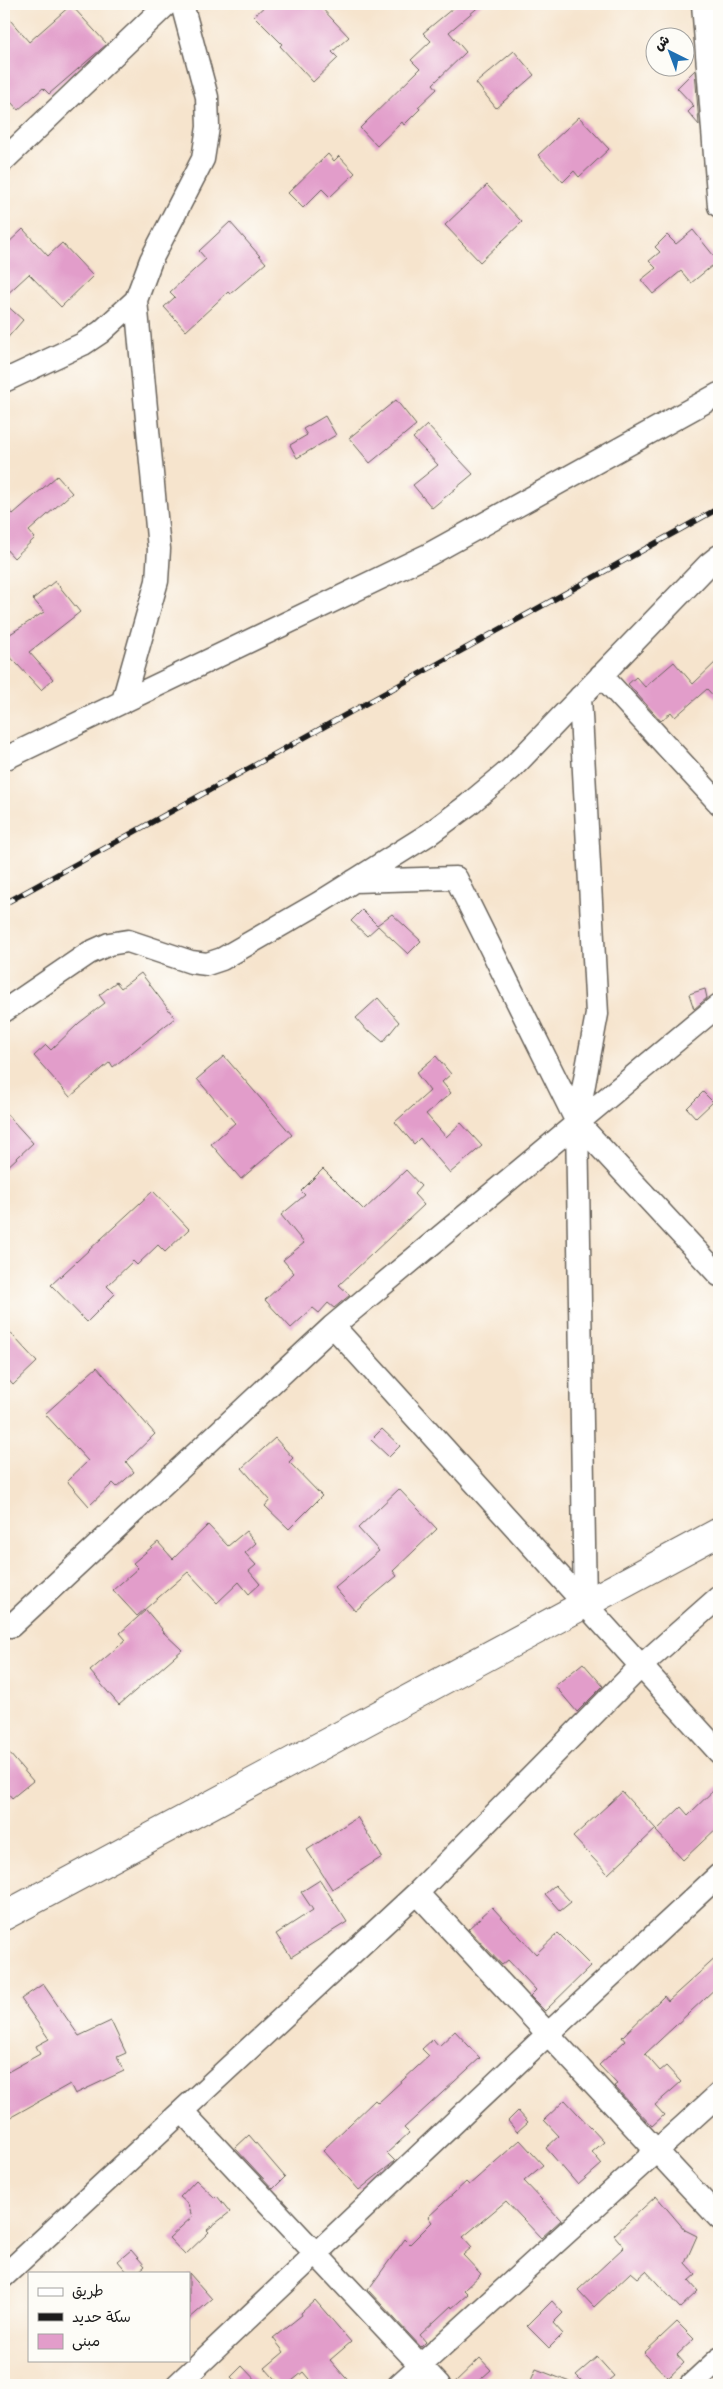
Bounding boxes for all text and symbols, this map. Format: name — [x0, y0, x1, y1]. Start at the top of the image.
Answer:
north arrow — [646, 28, 696, 78]
text: ش — [650, 31, 673, 54]
legend — [28, 2272, 190, 2362]
text: طريق — [72, 2282, 104, 2301]
text: سكة حديد — [72, 2308, 131, 2327]
text: مبنى — [72, 2332, 100, 2351]

